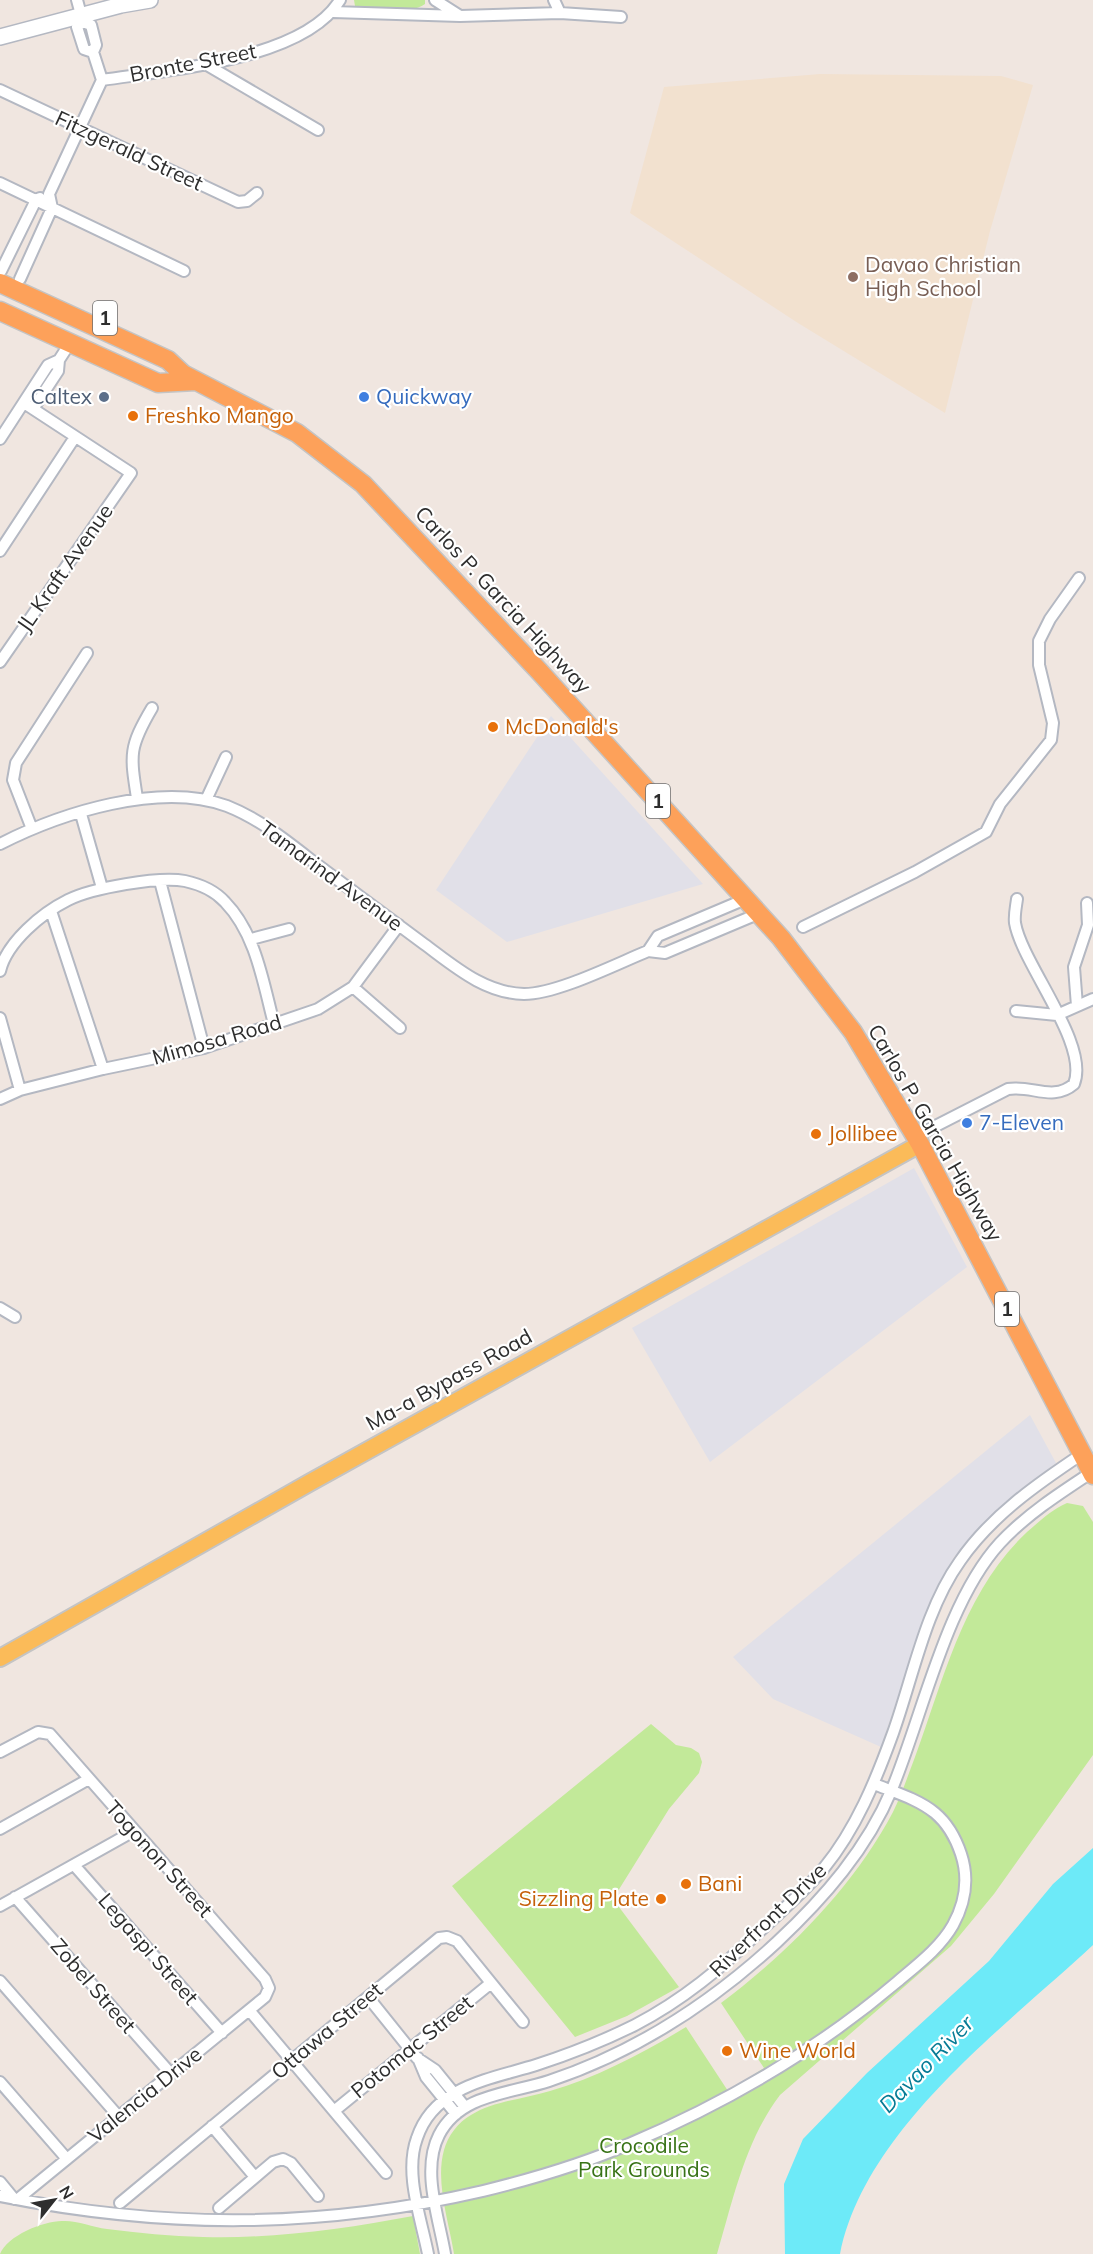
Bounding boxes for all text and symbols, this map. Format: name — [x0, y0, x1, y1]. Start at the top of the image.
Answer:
street label: Bronte Street — [127, 37, 258, 87]
street label: Fitzgerald Street — [51, 104, 208, 196]
place label: Davao Christian High School — [865, 251, 1021, 301]
marker: Davao Christian High School — [846, 270, 860, 284]
road number: 1 — [93, 301, 117, 335]
place label: Caltex — [31, 383, 92, 409]
place label: Quickway — [376, 383, 472, 409]
marker: Caltex — [97, 390, 111, 404]
marker: Quickway — [357, 390, 371, 404]
place label: Freshko Mango — [145, 402, 294, 428]
marker: Freshko Mango — [126, 409, 140, 423]
street label: JL Kraft Avenue — [11, 499, 118, 636]
street label: Carlos P. Garcia Highway — [410, 500, 597, 698]
place label: McDonald's — [505, 713, 619, 739]
marker: McDonald's — [486, 720, 500, 734]
road number: 1 — [646, 784, 670, 818]
street label: Tamarind Avenue — [255, 814, 408, 936]
street label: Mimosa Road — [149, 1008, 284, 1070]
street label: Carlos P. Garcia Highway — [863, 1019, 1009, 1246]
place label: 7-Eleven — [979, 1109, 1064, 1135]
marker: 7-Eleven — [960, 1116, 974, 1130]
place label: Jollibee — [828, 1120, 897, 1146]
marker: Jollibee — [809, 1127, 823, 1141]
road number: 1 — [995, 1292, 1019, 1326]
street label: Ma-a Bypass Road — [361, 1323, 536, 1436]
street label: Togonon Street — [101, 1795, 219, 1922]
street label: Riverfront Drive — [703, 1857, 831, 1982]
place label: Bani — [698, 1870, 742, 1896]
marker: Bani — [679, 1877, 693, 1891]
place label: Sizzling Plate — [519, 1885, 649, 1911]
street label: Legaspi Street — [93, 1887, 204, 2010]
marker: Sizzling Plate — [654, 1892, 668, 1906]
street label: Zobel Street — [46, 1933, 142, 2038]
street label: Ottawa Street — [265, 1976, 387, 2084]
street label: Potomac Street — [345, 1989, 478, 2103]
water label: Davao River — [873, 2009, 980, 2118]
place label: Wine World — [739, 2037, 856, 2063]
street label: Valencia Drive — [82, 2040, 207, 2148]
marker: Wine World — [720, 2044, 734, 2058]
park label: Crocodile Park Grounds — [578, 2132, 710, 2182]
north arrow — [24, 2170, 84, 2230]
text: N — [55, 2182, 79, 2203]

